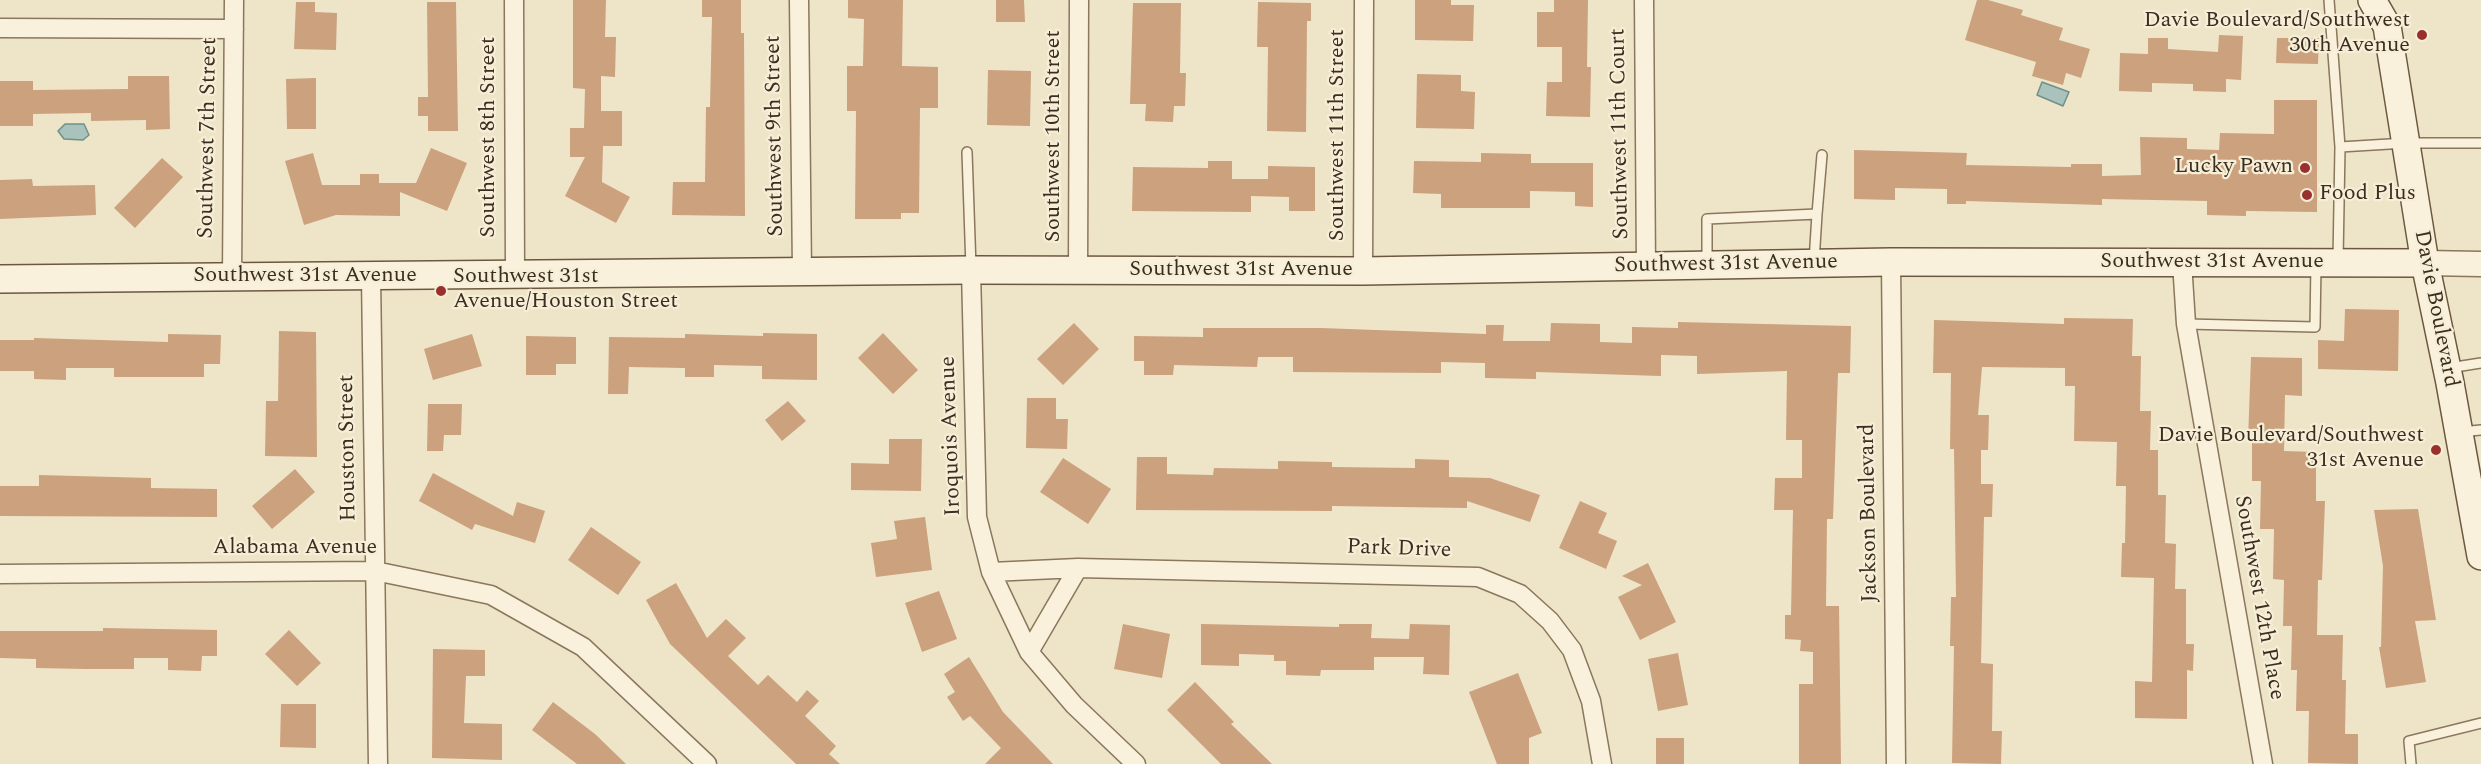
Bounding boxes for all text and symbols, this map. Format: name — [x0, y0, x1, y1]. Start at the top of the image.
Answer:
place label: Davie Boulevard/Southwest 30th Avenue — [2144, 9, 2410, 60]
street label: Southwest 11th Court — [1606, 28, 1636, 240]
marker: Davie Boulevard/Southwest 30th Avenue — [2415, 28, 2429, 42]
street label: Southwest 11th Street — [1326, 29, 1352, 241]
street label: Southwest 10th Street — [1042, 30, 1068, 242]
street label: Southwest 9th Street — [761, 35, 791, 237]
street label: Southwest 8th Street — [477, 36, 503, 238]
street label: Southwest 7th Street — [194, 37, 224, 239]
place label: Lucky Pawn — [2174, 155, 2293, 181]
marker: Lucky Pawn — [2298, 161, 2312, 175]
place label: Food Plus — [2319, 182, 2416, 208]
marker: Food Plus — [2300, 188, 2314, 202]
street label: Davie Boulevard — [2407, 228, 2463, 390]
street label: Southwest 31st Avenue — [1614, 250, 1838, 280]
street label: Southwest 31st Avenue — [2100, 250, 2324, 276]
street label: Southwest 31st Avenue — [1129, 258, 1353, 284]
street label: Southwest 31st Avenue — [193, 264, 417, 290]
place label: Southwest 31st Avenue/Houston Street — [453, 265, 678, 316]
marker: Southwest 31st Avenue/Houston Street — [434, 284, 448, 298]
street label: Iroquois Avenue — [936, 355, 968, 517]
street label: Houston Street — [335, 374, 363, 522]
street label: Jackson Boulevard — [1855, 423, 1885, 603]
place label: Davie Boulevard/Southwest 31st Avenue — [2158, 424, 2424, 476]
marker: Davie Boulevard/Southwest 31st Avenue — [2429, 443, 2443, 457]
street label: Southwest 12th Place — [2227, 494, 2289, 702]
street label: Park Drive — [1346, 535, 1452, 565]
street label: Alabama Avenue — [213, 536, 377, 562]

